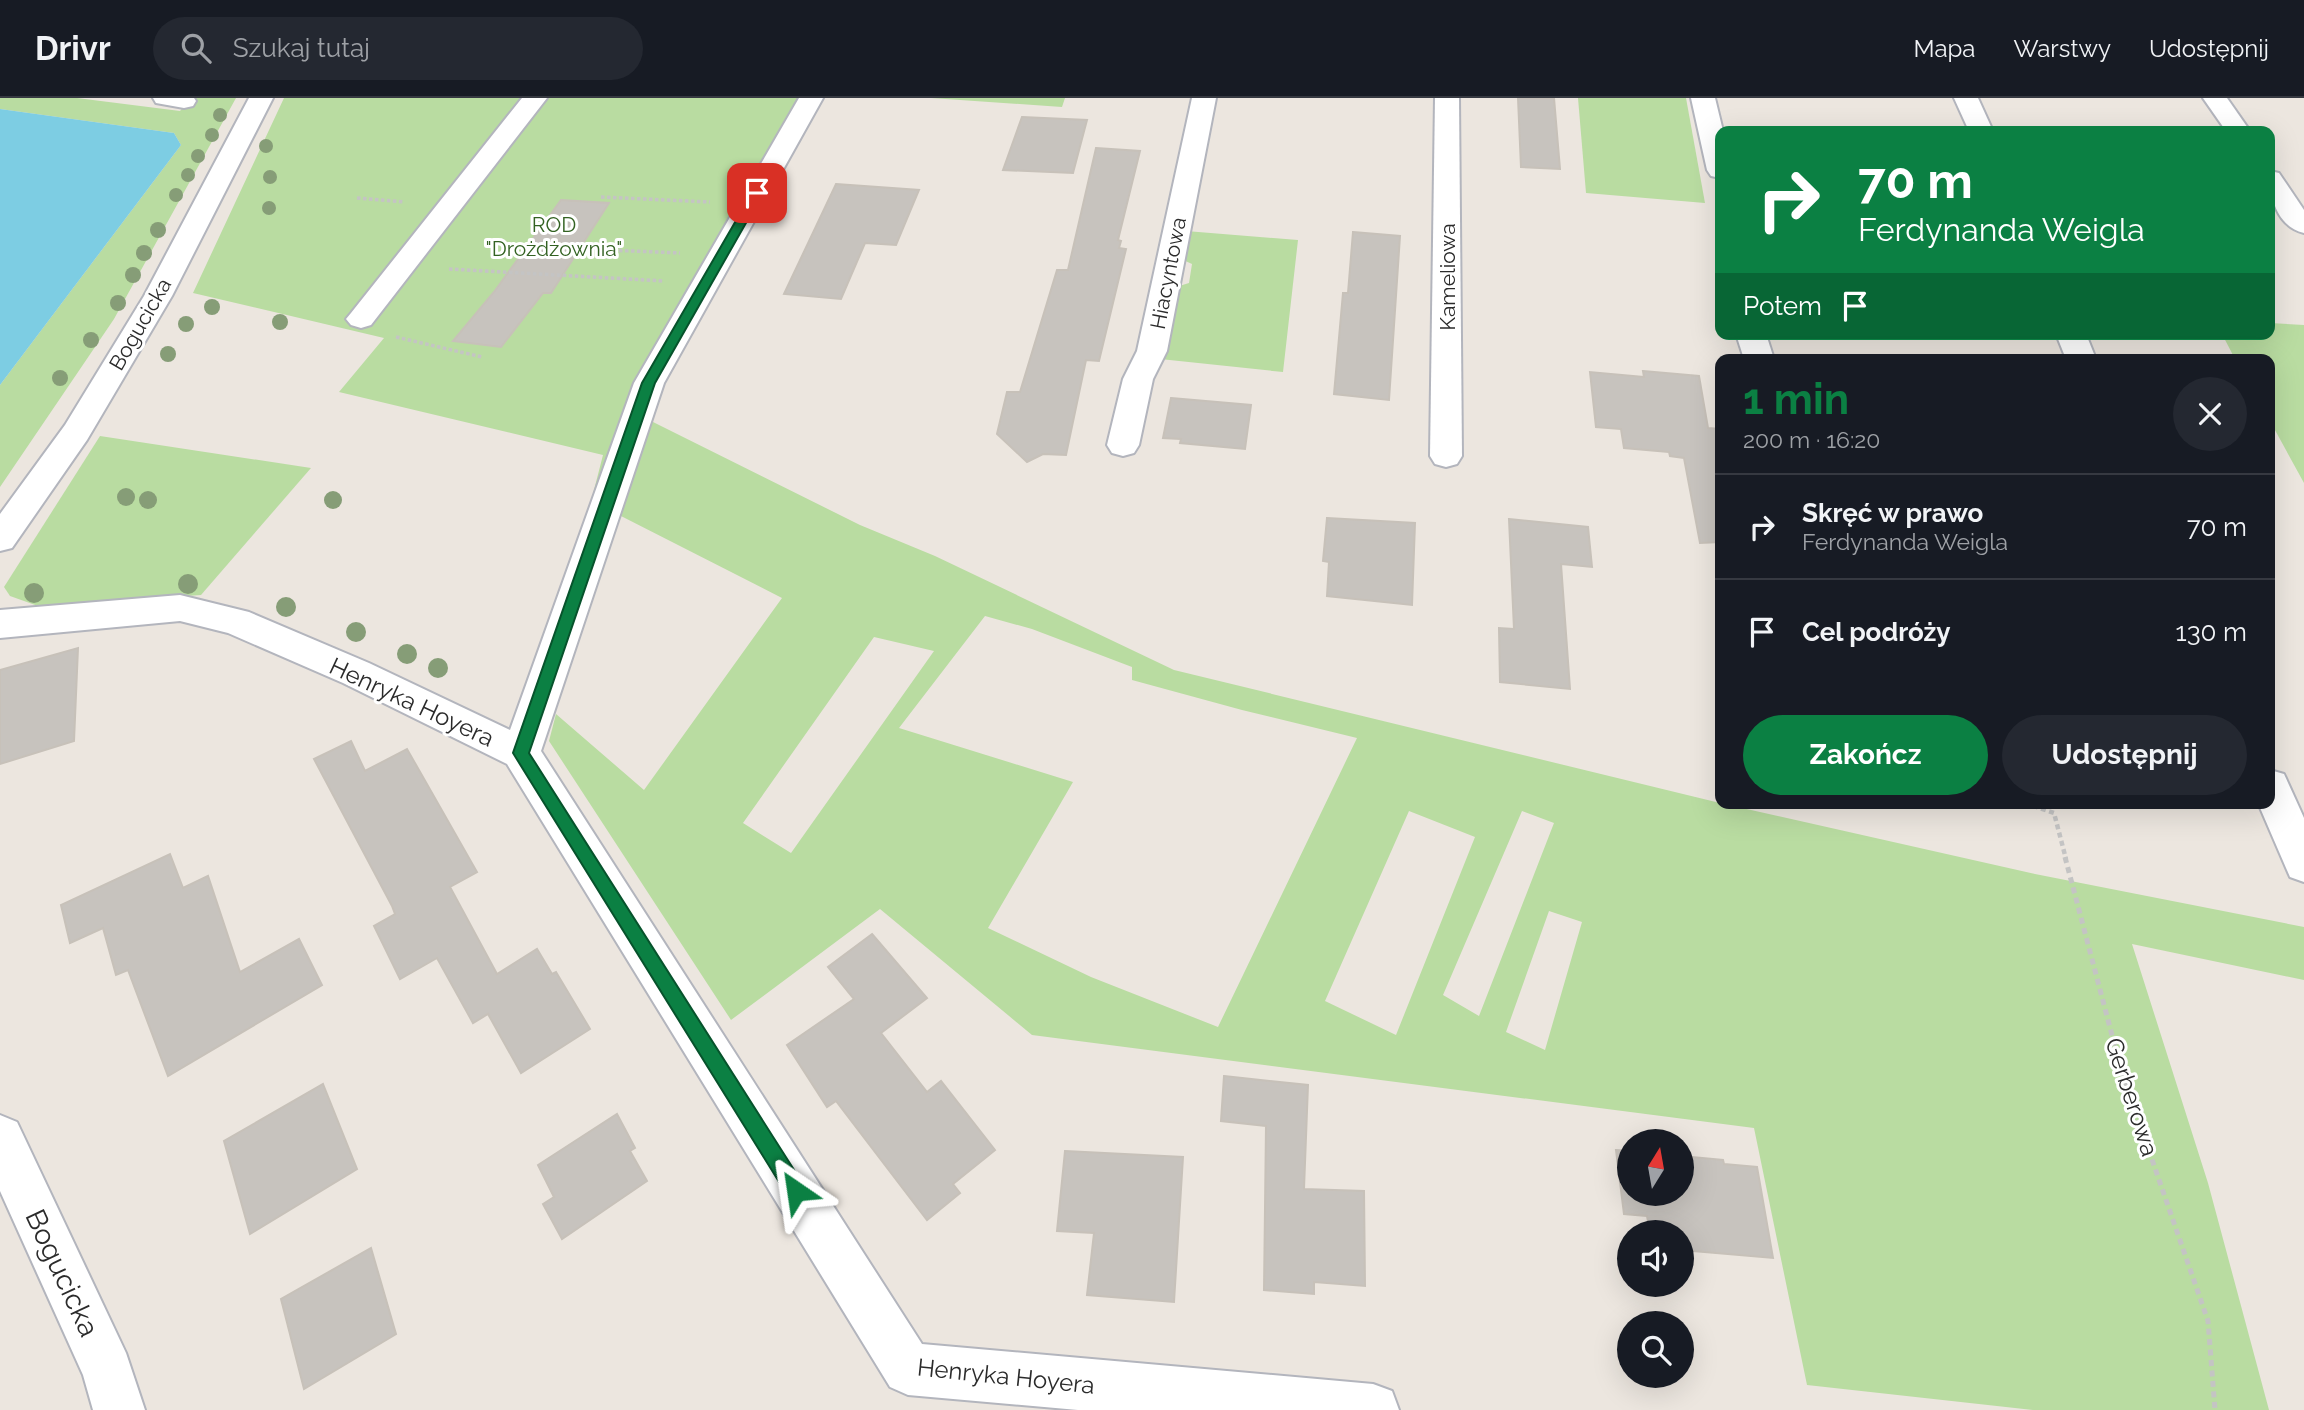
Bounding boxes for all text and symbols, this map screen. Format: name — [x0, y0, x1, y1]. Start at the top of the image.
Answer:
search box — [153, 17, 643, 80]
text: Drivr — [35, 29, 111, 68]
icon: search — [177, 29, 215, 67]
text: Szukaj tutaj — [233, 33, 370, 63]
text: Mapa — [1914, 34, 1975, 63]
text: Warstwy — [2013, 34, 2111, 63]
text: Udostępnij — [2149, 34, 2269, 63]
text: 70 m — [1858, 152, 1973, 209]
icon: right — [1743, 154, 1834, 245]
pin — [727, 163, 787, 223]
icon: arrive — [738, 174, 776, 212]
text: Ferdynanda Weigla — [1858, 211, 2145, 248]
park label: ROD "Drożdżownia" — [486, 212, 623, 261]
street label: Hiacyntowa — [1145, 215, 1191, 331]
street label: Kameliowa — [1435, 223, 1460, 331]
street label: Bogucicka — [104, 274, 176, 374]
icon: arrive — [1836, 287, 1874, 325]
text: Potem — [1743, 291, 1822, 321]
text: 1 min — [1743, 375, 1849, 424]
button: close — [2173, 377, 2247, 451]
text: 200 m · 16:20 — [1743, 426, 1880, 453]
text: Skręć w prawo — [1802, 498, 1983, 528]
icon: right — [1743, 508, 1781, 546]
text: 70 m — [2187, 512, 2247, 542]
text: Ferdynanda Weigla — [1802, 528, 2008, 555]
icon: arrive — [1743, 613, 1781, 651]
text: Cel podróży — [1802, 617, 1951, 647]
text: 130 m — [2176, 617, 2247, 647]
street label: Henryka Hoyera — [325, 651, 499, 753]
button: Zakończ — [1743, 715, 1988, 795]
button: Udostępnij — [2002, 715, 2247, 795]
street label: Gerberowa — [2099, 1034, 2165, 1160]
north arrow — [1617, 1129, 1694, 1206]
map controls — [1617, 1129, 1694, 1388]
position arrow — [759, 1154, 833, 1228]
street label: Bogucicka — [18, 1204, 106, 1342]
button: sound — [1617, 1220, 1694, 1297]
button: search — [1617, 1311, 1694, 1388]
street label: Henryka Hoyera — [916, 1352, 1096, 1400]

